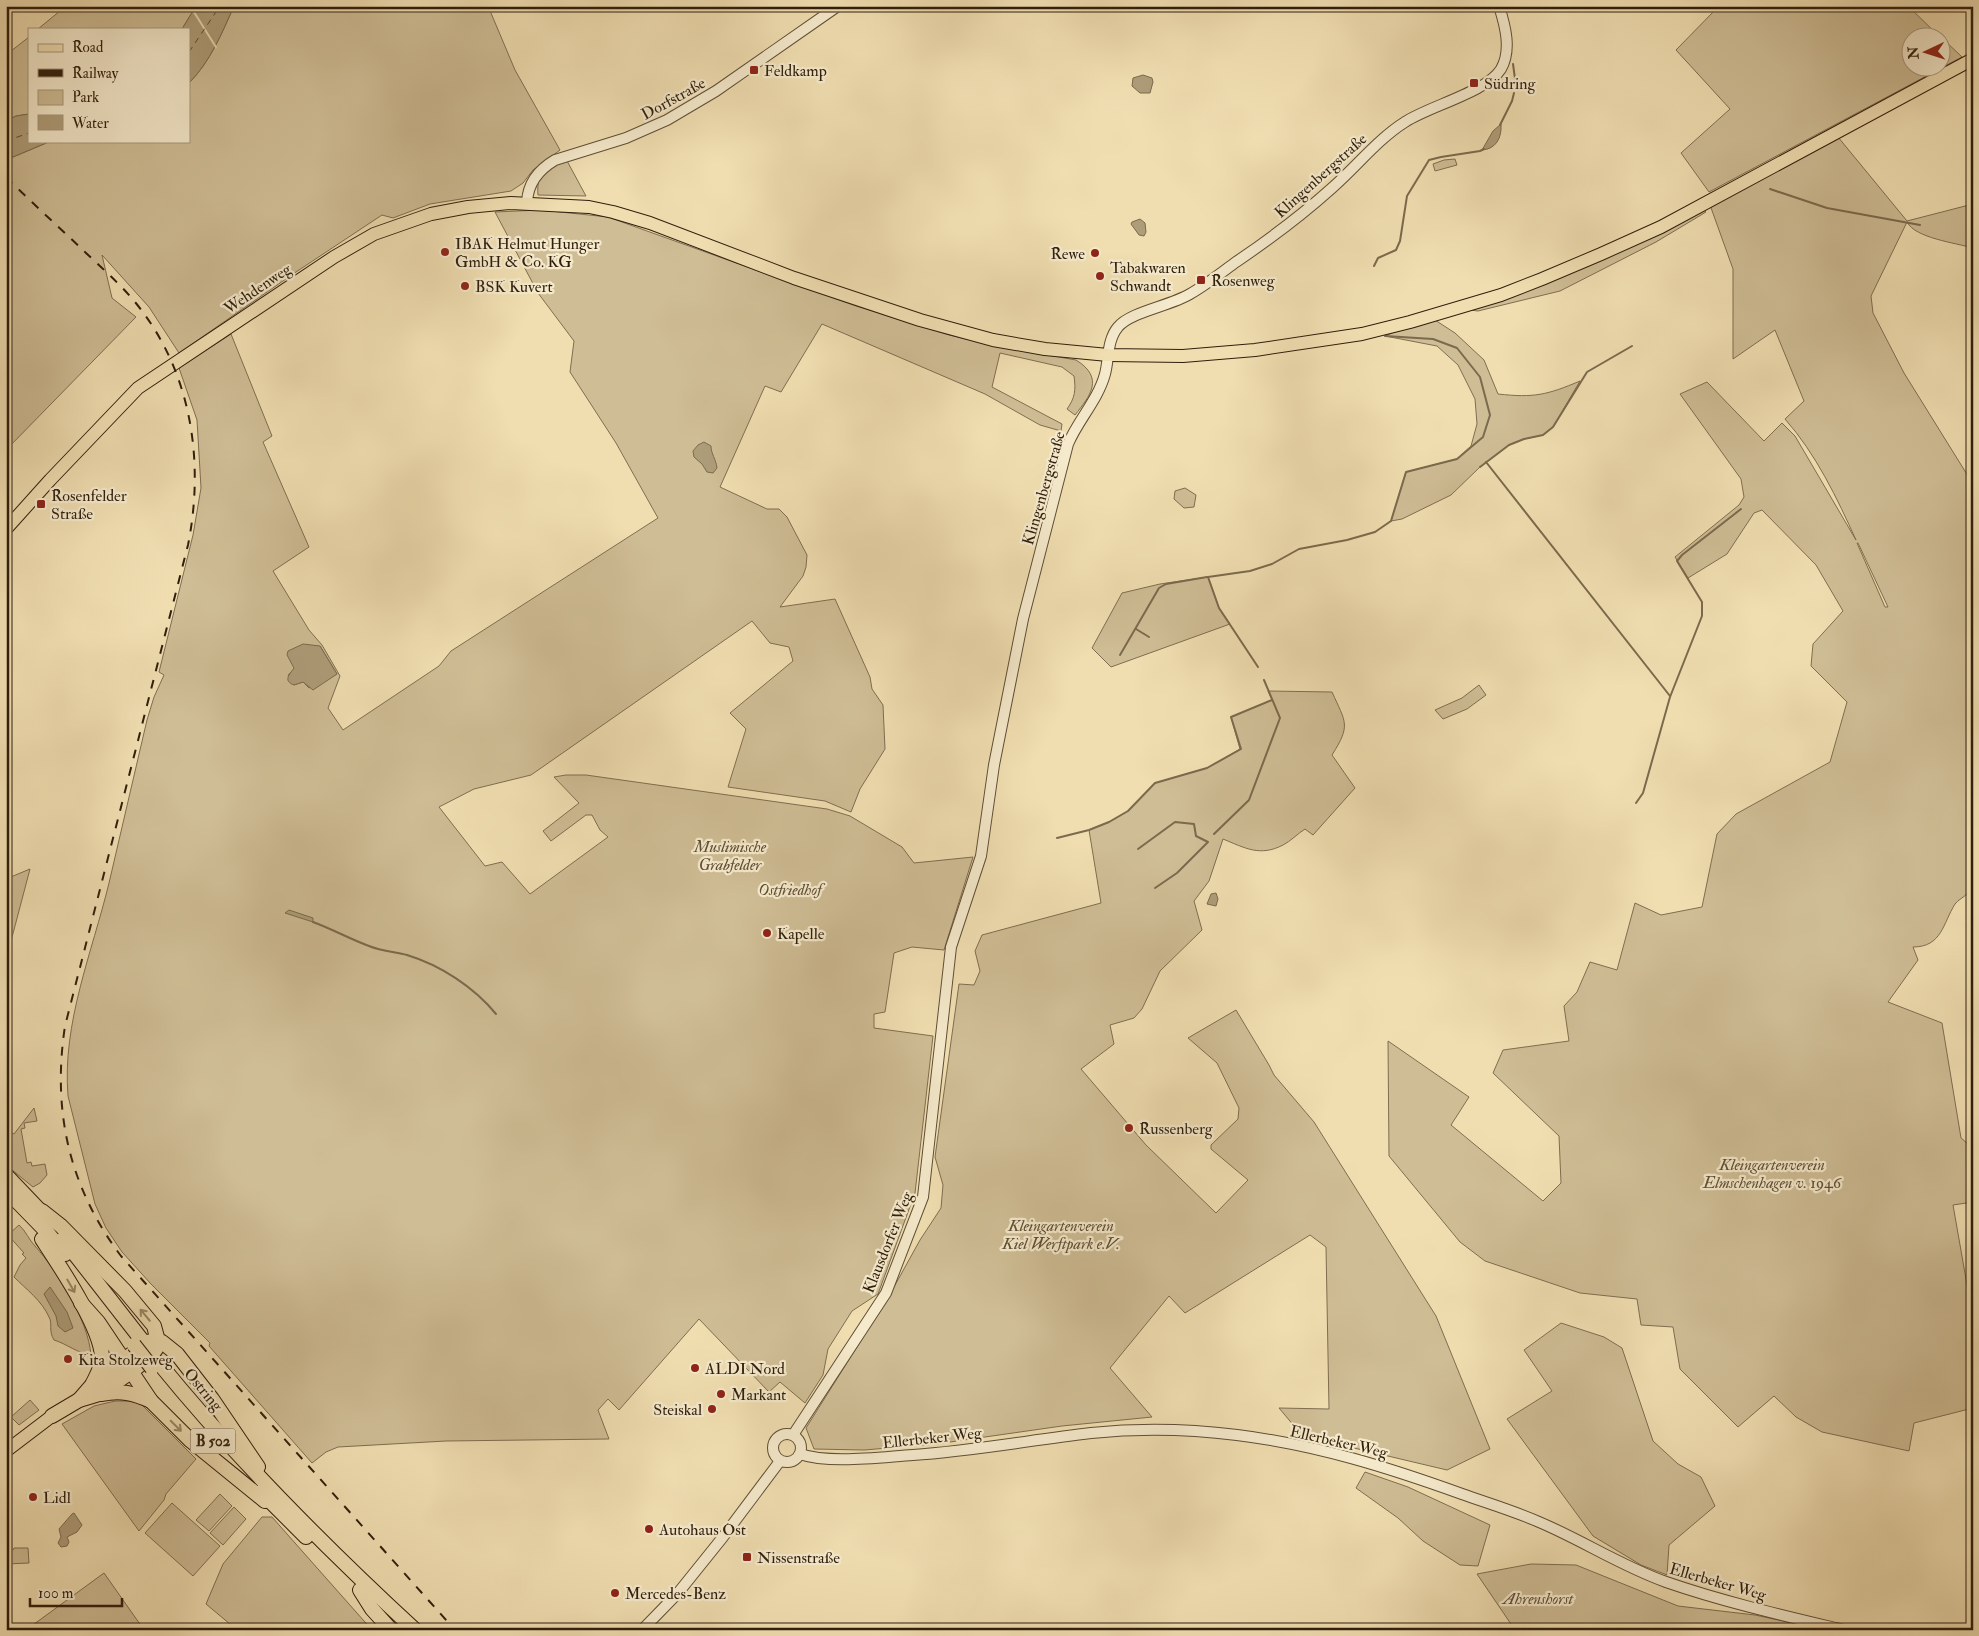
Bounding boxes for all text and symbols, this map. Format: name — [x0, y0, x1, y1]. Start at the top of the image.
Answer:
legend — [28, 28, 190, 142]
north arrow — [1902, 28, 1952, 78]
text: Road — [72, 38, 104, 57]
text: N — [1905, 46, 1923, 61]
place label: Feldkamp — [764, 61, 827, 82]
text: Railway — [72, 64, 119, 83]
marker: Feldkamp — [748, 64, 760, 76]
street label: Dorfstraße — [638, 73, 709, 125]
place label: Südring — [1484, 74, 1536, 94]
marker: Südring — [1468, 77, 1480, 89]
text: Park — [72, 88, 99, 107]
text: Water — [71, 114, 109, 133]
street label: Klingenbergstraße — [1270, 129, 1371, 222]
place label: IBAK Helmut Hunger GmbH & Co. KG — [455, 234, 599, 272]
place label: Rewe — [1051, 244, 1085, 264]
marker: IBAK Helmut Hunger GmbH & Co. KG — [439, 246, 451, 258]
marker: Rewe — [1089, 247, 1101, 259]
street label: Wehdenweg — [219, 258, 296, 319]
place label: Tabakwaren Schwandt — [1110, 258, 1186, 296]
marker: Tabakwaren Schwandt — [1094, 270, 1106, 282]
place label: Rosenweg — [1211, 271, 1276, 291]
marker: Rosenweg — [1195, 274, 1207, 286]
place label: BSK Kuvert — [475, 277, 553, 297]
marker: BSK Kuvert — [459, 280, 471, 292]
street label: Klingenbergstraße — [1018, 429, 1070, 547]
place label: Rosenfelder Straße — [51, 486, 127, 524]
marker: Rosenfelder Straße — [35, 498, 47, 510]
park label: Muslimische Grabfelder — [693, 837, 767, 875]
park label: Ostfriedhof — [758, 880, 826, 900]
place label: Kapelle — [777, 924, 825, 945]
marker: Kapelle — [761, 927, 773, 939]
place label: Russenberg — [1139, 1119, 1214, 1139]
marker: Russenberg — [1123, 1122, 1135, 1134]
park label: Kleingartenverein Elmschenhagen v. 1946 — [1702, 1155, 1842, 1193]
street label: Klausdorfer Weg — [858, 1188, 918, 1296]
park label: Kleingartenverein Kiel Werftpark e.V. — [1001, 1216, 1121, 1254]
one-way arrow — [67, 1278, 77, 1293]
one-way arrow — [139, 1308, 150, 1321]
place label: Kita Stolzeweg — [78, 1350, 174, 1370]
marker: Kita Stolzeweg — [62, 1353, 74, 1365]
place label: ALDI Nord — [704, 1359, 785, 1379]
marker: ALDI Nord — [689, 1362, 701, 1374]
street label: Ostring — [179, 1364, 228, 1416]
place label: Markant — [731, 1385, 786, 1405]
marker: Markant — [715, 1388, 727, 1400]
place label: Steiskal — [653, 1400, 702, 1420]
marker: Steiskal — [706, 1403, 718, 1415]
one-way arrow — [170, 1420, 182, 1432]
street label: Ellerbeker Weg — [1288, 1421, 1391, 1463]
street label: Ellerbeker Weg — [881, 1423, 984, 1453]
road number: B 502 — [190, 1428, 236, 1454]
place label: Lidl — [43, 1488, 71, 1508]
marker: Lidl — [27, 1491, 39, 1503]
place label: Autohaus Ost — [658, 1520, 746, 1540]
marker: Autohaus Ost — [643, 1523, 655, 1535]
place label: Nissenstraße — [757, 1548, 840, 1568]
marker: Nissenstraße — [741, 1551, 753, 1563]
street label: Ellerbeker Weg — [1667, 1559, 1769, 1606]
scale bar — [30, 1576, 122, 1608]
text: 100 m — [38, 1584, 74, 1603]
place label: Mercedes-Benz — [625, 1584, 726, 1604]
marker: Mercedes-Benz — [609, 1587, 621, 1599]
park label: Ahrenshorst — [1501, 1589, 1575, 1609]

